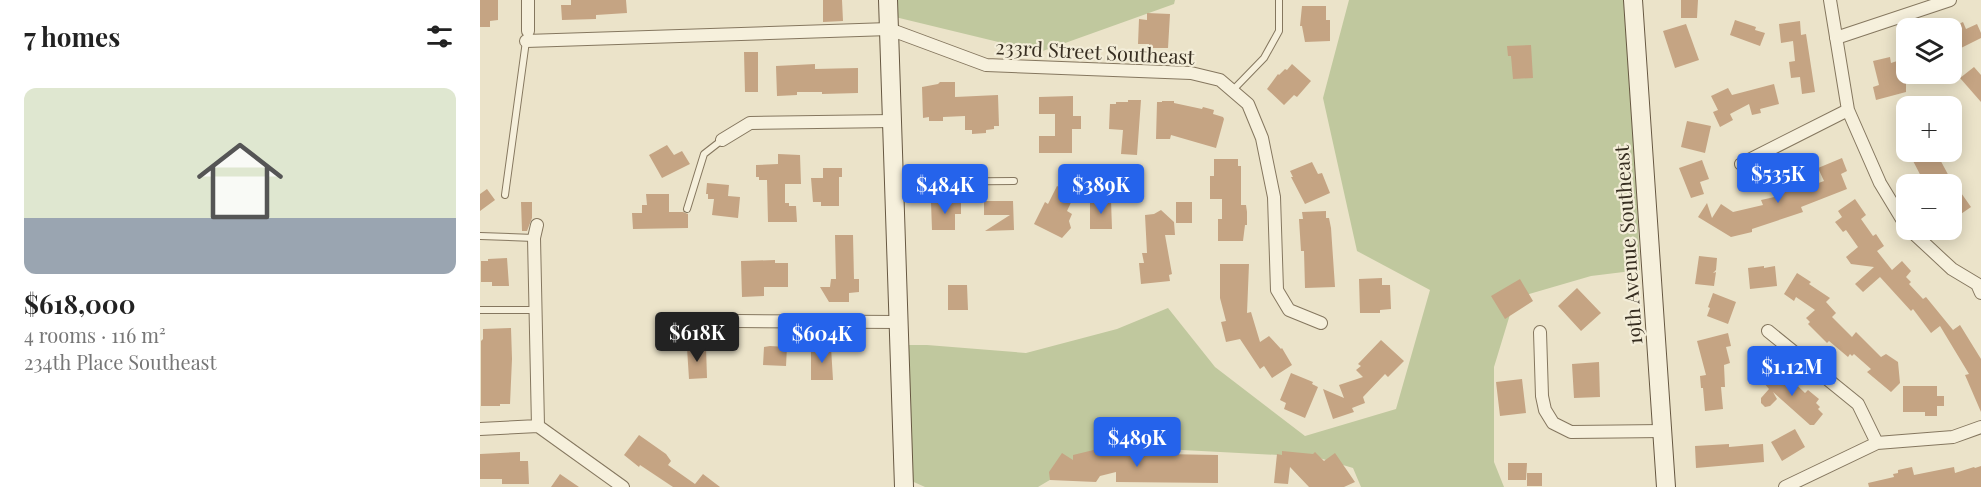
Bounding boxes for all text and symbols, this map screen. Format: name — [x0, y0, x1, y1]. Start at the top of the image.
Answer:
map controls — [1896, 18, 1962, 240]
button: layers — [1896, 18, 1962, 84]
text: 7 homes — [24, 19, 120, 54]
icon: filters — [423, 20, 456, 53]
street label: 233rd Street Southeast — [995, 32, 1196, 70]
button: + — [1896, 96, 1962, 162]
icon: home — [186, 127, 294, 235]
street label: 19th Avenue Southeast — [1606, 143, 1647, 346]
pin: $535K — [1736, 153, 1820, 204]
text: $535K — [1751, 159, 1805, 186]
pin: $484K — [903, 164, 987, 215]
pin: $389K — [1059, 164, 1143, 215]
text: $484K — [916, 170, 974, 197]
text: $389K — [1072, 170, 1130, 197]
button: − — [1896, 174, 1962, 240]
text: $618,000 — [24, 286, 135, 321]
pin: $618K — [655, 312, 739, 363]
pin: $604K — [780, 313, 864, 364]
text: $618K — [669, 318, 725, 345]
text: $604K — [792, 319, 852, 346]
text: 4 rooms · 116 m² — [24, 321, 166, 348]
pin: $1.12M — [1743, 346, 1841, 397]
text: 234th Place Southeast — [24, 348, 217, 375]
text: $1.12M — [1761, 352, 1823, 379]
pin: $489K — [1095, 417, 1179, 468]
text: $489K — [1108, 423, 1166, 450]

